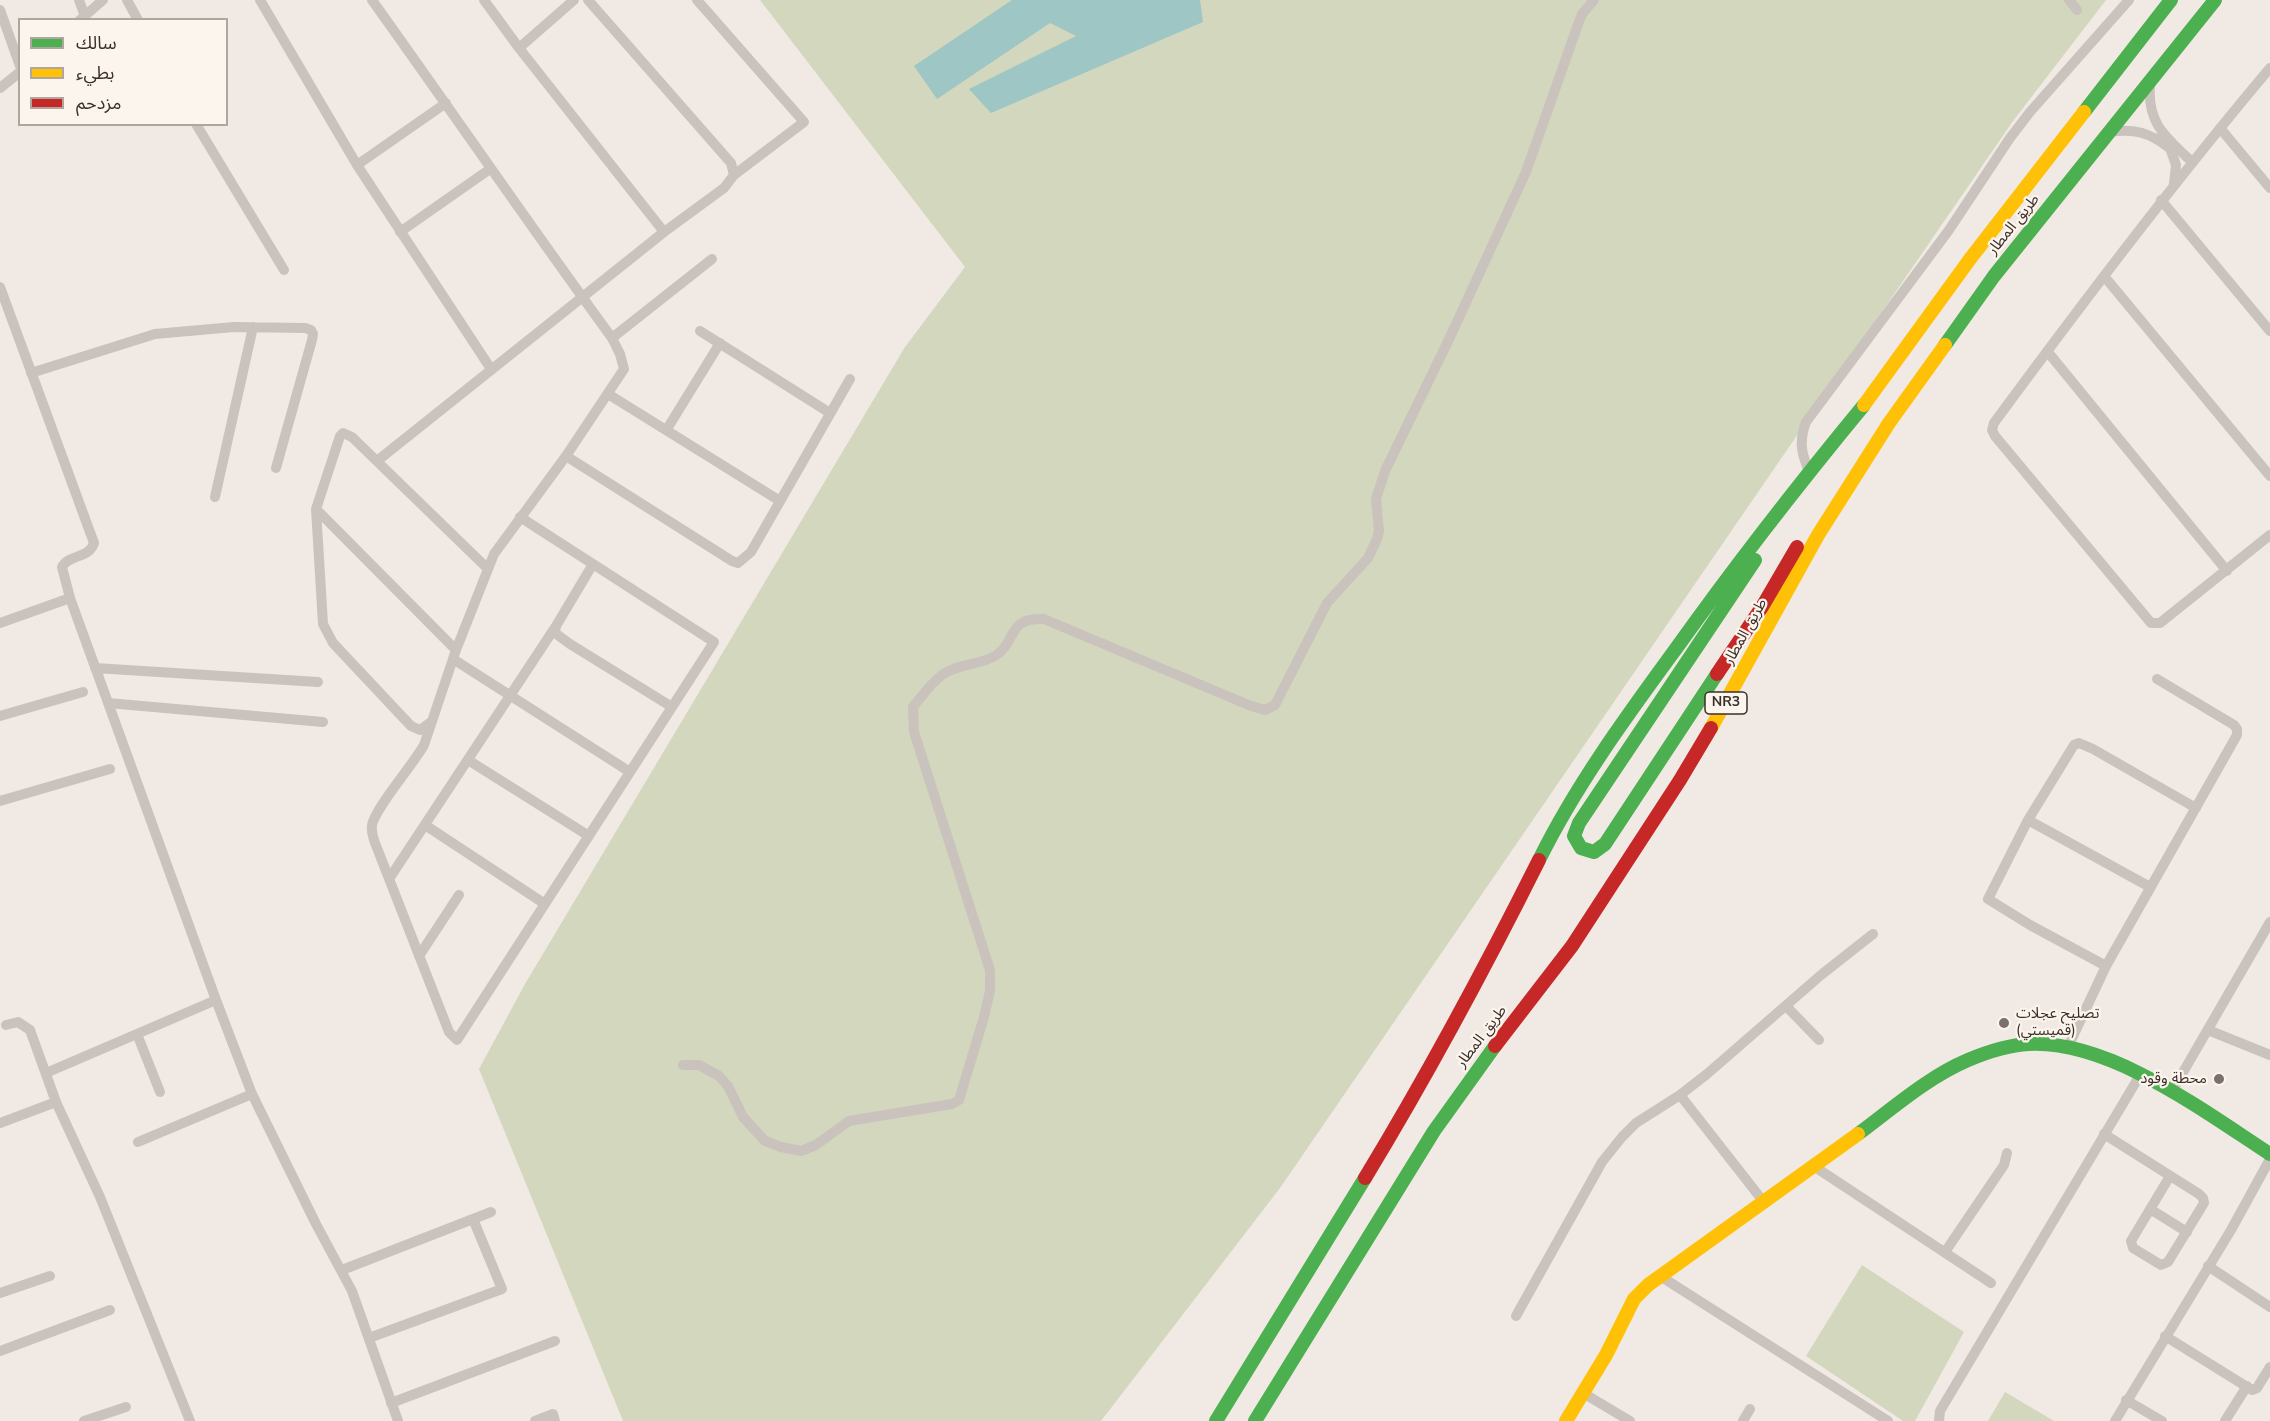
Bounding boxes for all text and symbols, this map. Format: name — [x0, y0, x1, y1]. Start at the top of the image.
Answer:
legend — [18, 18, 228, 126]
text: سالك — [76, 31, 117, 55]
text: بطيء — [76, 61, 114, 85]
text: مزدحم — [76, 91, 121, 115]
street label: طريق المطار — [1984, 191, 2044, 259]
street label: طريق المطار — [1720, 596, 1772, 668]
road number: NR3 — [1705, 692, 1747, 714]
street label: طريق المطار — [1453, 1003, 1511, 1071]
place label: تصليح عجلات (قميستي) — [2016, 1005, 2099, 1040]
marker: تصليح عجلات (قميستي) — [1997, 1016, 2011, 1030]
place label: محطة وقود — [2140, 1070, 2207, 1088]
marker: محطة وقود — [2212, 1072, 2226, 1086]

